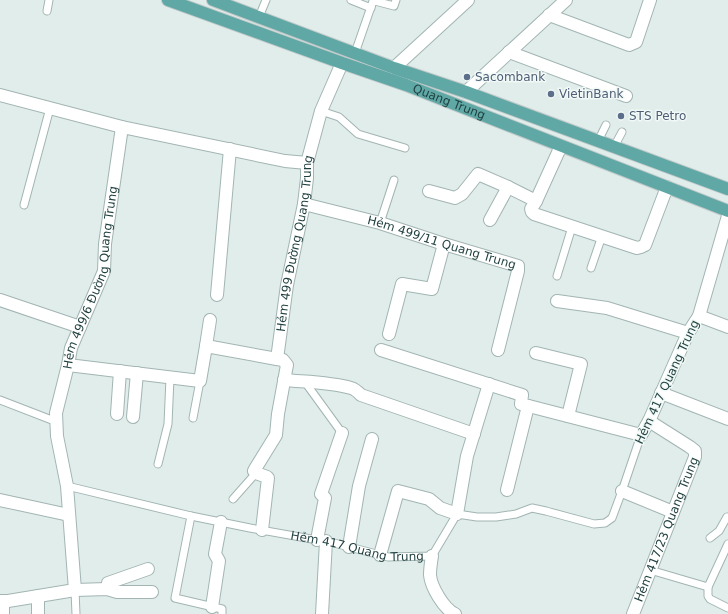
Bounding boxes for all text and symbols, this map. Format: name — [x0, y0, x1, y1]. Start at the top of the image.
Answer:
place label: Sacombank — [475, 70, 545, 84]
marker: Sacombank — [462, 72, 472, 82]
street label: Quang Trung — [411, 81, 487, 122]
place label: VietinBank — [559, 87, 623, 101]
marker: VietinBank — [546, 89, 556, 99]
place label: STS Petro — [629, 109, 686, 123]
marker: STS Petro — [616, 111, 626, 121]
street label: Hẻm 499 Đường Quang Trung — [274, 154, 316, 333]
street label: Hẻm 499/6 Đường Quang Trung — [60, 185, 120, 370]
street label: Hẻm 499/11 Quang Trung — [366, 213, 518, 272]
street label: Hẻm 417 Quang Trung — [632, 318, 702, 446]
street label: Hẻm 417/23 Quang Trung — [631, 455, 701, 604]
street label: Hẻm 417 Quang Trung — [290, 528, 424, 564]

